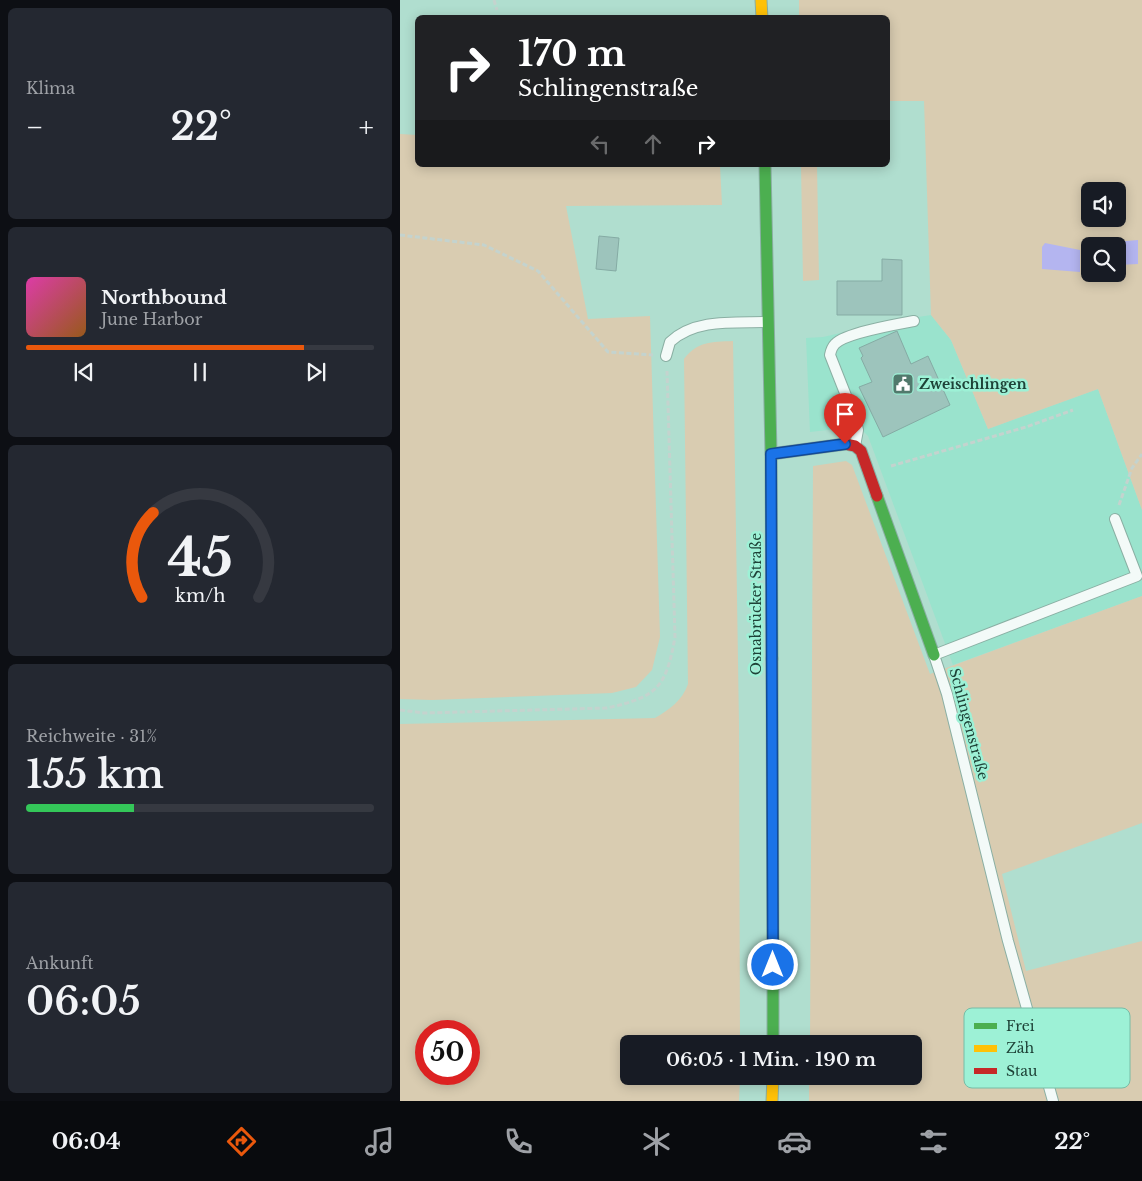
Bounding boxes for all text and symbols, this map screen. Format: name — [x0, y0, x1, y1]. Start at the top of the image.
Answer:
text: 170 m — [518, 32, 626, 75]
icon: right — [435, 35, 500, 100]
text: Schlingenstraße — [518, 75, 698, 102]
text: Klima — [26, 78, 75, 98]
text: 22° — [170, 103, 232, 150]
text: − — [26, 110, 44, 145]
text: + — [359, 110, 374, 145]
icon: left — [586, 130, 614, 158]
icon: ahead — [639, 130, 667, 158]
icon: right — [692, 130, 720, 158]
map controls — [1081, 182, 1126, 282]
button: sound — [1081, 182, 1126, 227]
button: search — [1081, 237, 1126, 282]
text: Northbound — [101, 286, 227, 309]
text: June Harbor — [101, 309, 202, 329]
icon: previous — [70, 358, 98, 386]
icon: pause — [186, 358, 214, 386]
icon: next — [302, 358, 330, 386]
public building icon: Zweischlingen — [891, 372, 915, 396]
place label: Zweischlingen — [919, 375, 1027, 393]
pin — [824, 393, 866, 444]
icon: arrive — [831, 400, 859, 428]
text: 45 — [167, 526, 233, 590]
street label: Osnabrücker Straße — [747, 533, 765, 675]
text: km/h — [175, 585, 225, 607]
street label: Schlingenstraße — [945, 666, 993, 782]
text: Reichweite · 31% — [26, 726, 157, 746]
text: 155 km — [26, 751, 164, 798]
position arrow — [746, 938, 798, 990]
text: Ankunft — [26, 953, 94, 973]
text: 06:05 — [26, 978, 141, 1025]
legend — [964, 1008, 1130, 1088]
text: Frei — [1006, 1017, 1035, 1035]
speed limit sign: 50 — [415, 1020, 480, 1085]
text: Zäh — [1006, 1039, 1035, 1057]
text: 06:05 · 1 Min. · 190 m — [666, 1048, 876, 1071]
text: Stau — [1006, 1062, 1038, 1080]
icon: directions — [224, 1124, 259, 1159]
icon: music — [362, 1124, 397, 1159]
icon: phone — [501, 1124, 536, 1159]
icon: climate — [639, 1124, 674, 1159]
icon: car — [777, 1124, 812, 1159]
icon: filters — [916, 1124, 951, 1159]
text: 06:04 — [52, 1128, 121, 1155]
text: 22° — [1054, 1128, 1090, 1155]

